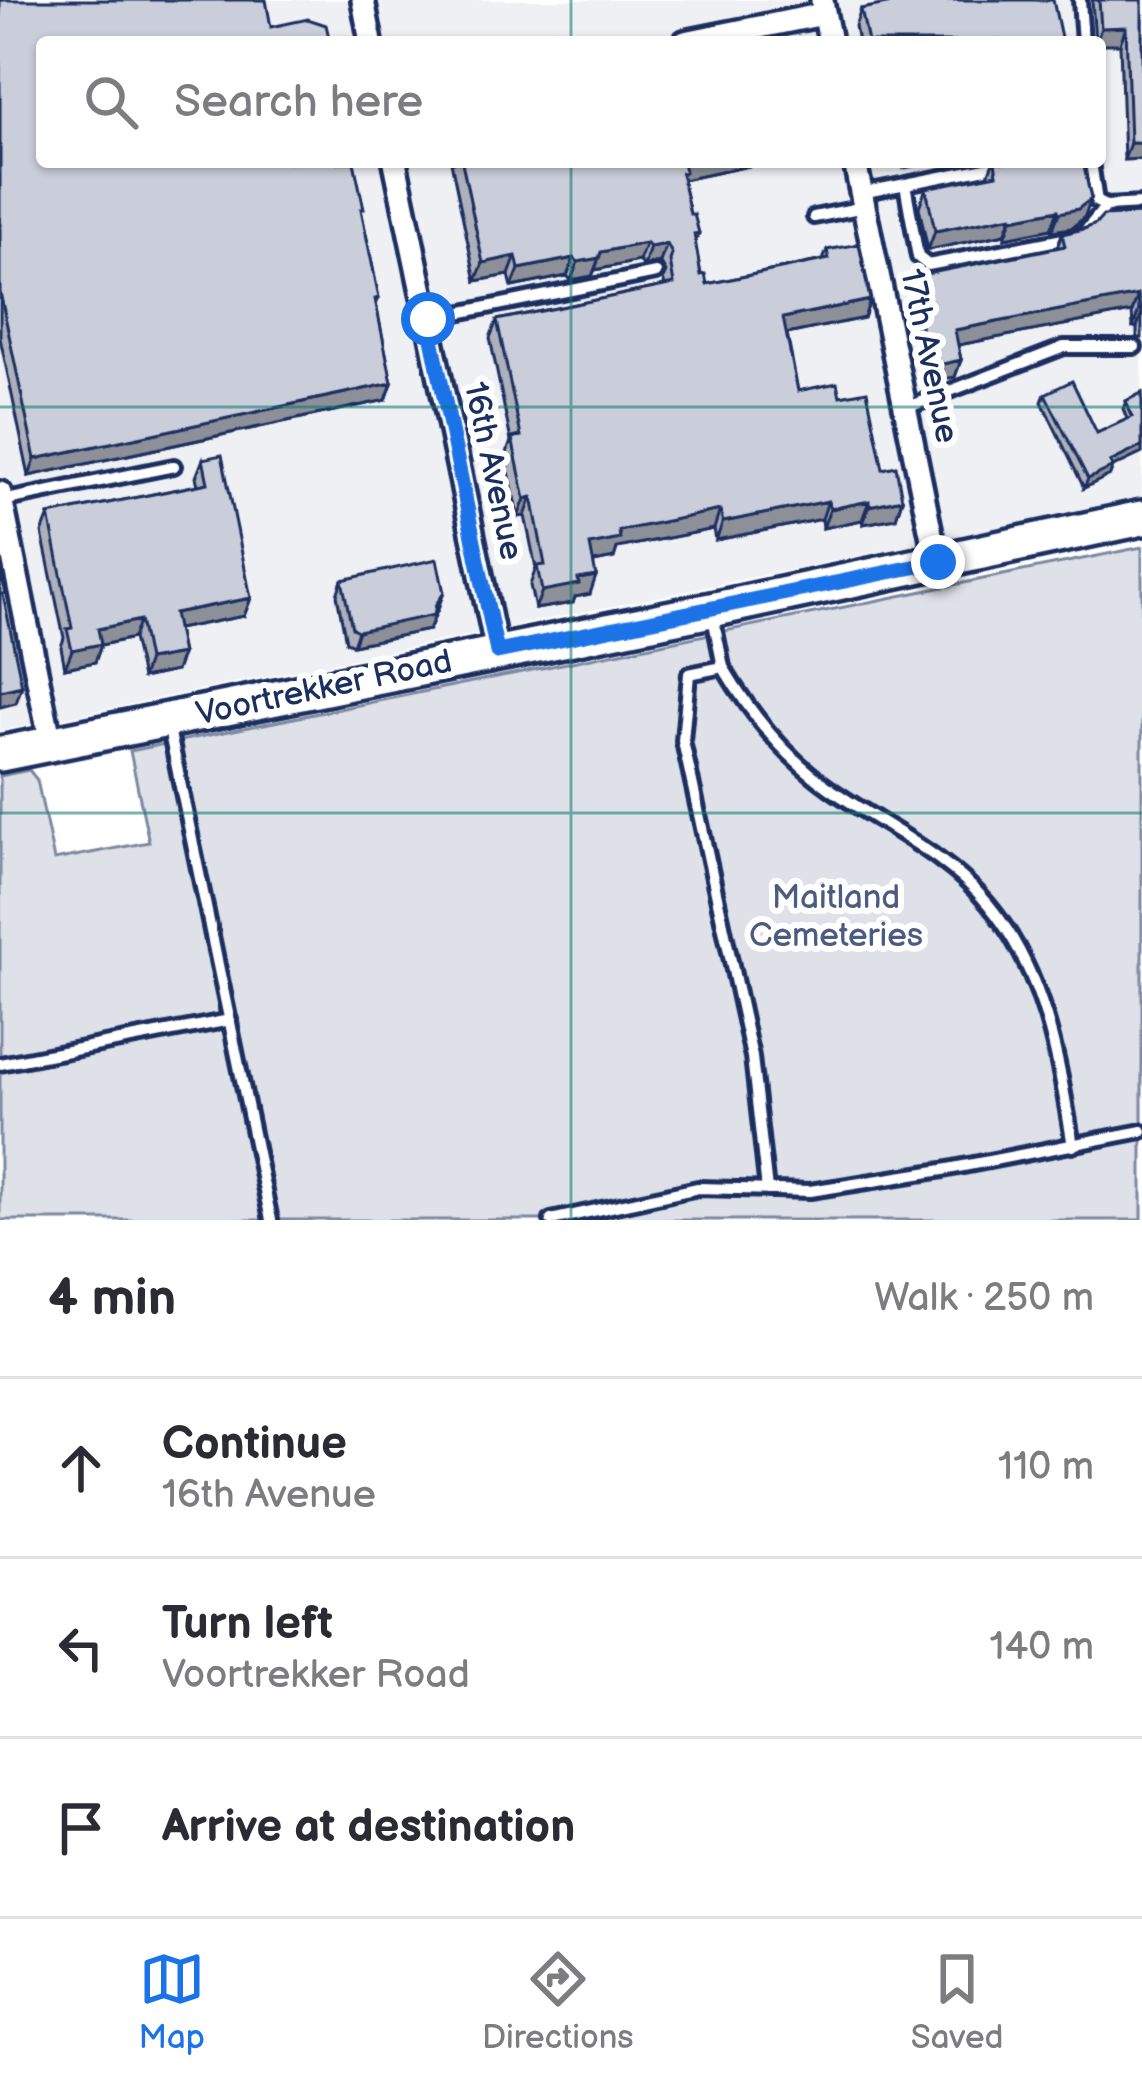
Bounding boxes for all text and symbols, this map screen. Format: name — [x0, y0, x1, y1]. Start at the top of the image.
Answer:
search box — [36, 36, 1106, 168]
icon: search — [78, 69, 144, 135]
text: Search here — [174, 75, 423, 130]
street label: 17th Avenue — [891, 265, 967, 447]
route start — [401, 292, 455, 346]
street label: 16th Avenue — [455, 378, 531, 564]
route end — [911, 535, 965, 589]
street label: Voortrekker Road — [192, 641, 456, 735]
park label: Maitland Cemeteries — [749, 878, 923, 956]
text: 4 min — [48, 1268, 176, 1329]
text: Walk · 250 m — [874, 1275, 1094, 1322]
text: Continue — [162, 1417, 347, 1472]
icon: ahead — [48, 1435, 114, 1501]
text: 110 m — [998, 1444, 1094, 1491]
text: 16th Avenue — [162, 1472, 376, 1519]
text: Turn left — [162, 1597, 333, 1652]
icon: left — [48, 1615, 114, 1681]
text: 140 m — [989, 1624, 1094, 1671]
text: Voortrekker Road — [162, 1652, 470, 1699]
icon: arrive — [48, 1795, 114, 1861]
text: Arrive at destination — [162, 1800, 575, 1855]
tab: Map — [139, 1946, 205, 2058]
tab: Directions — [482, 1946, 634, 2058]
tab: Saved — [911, 1946, 1003, 2058]

